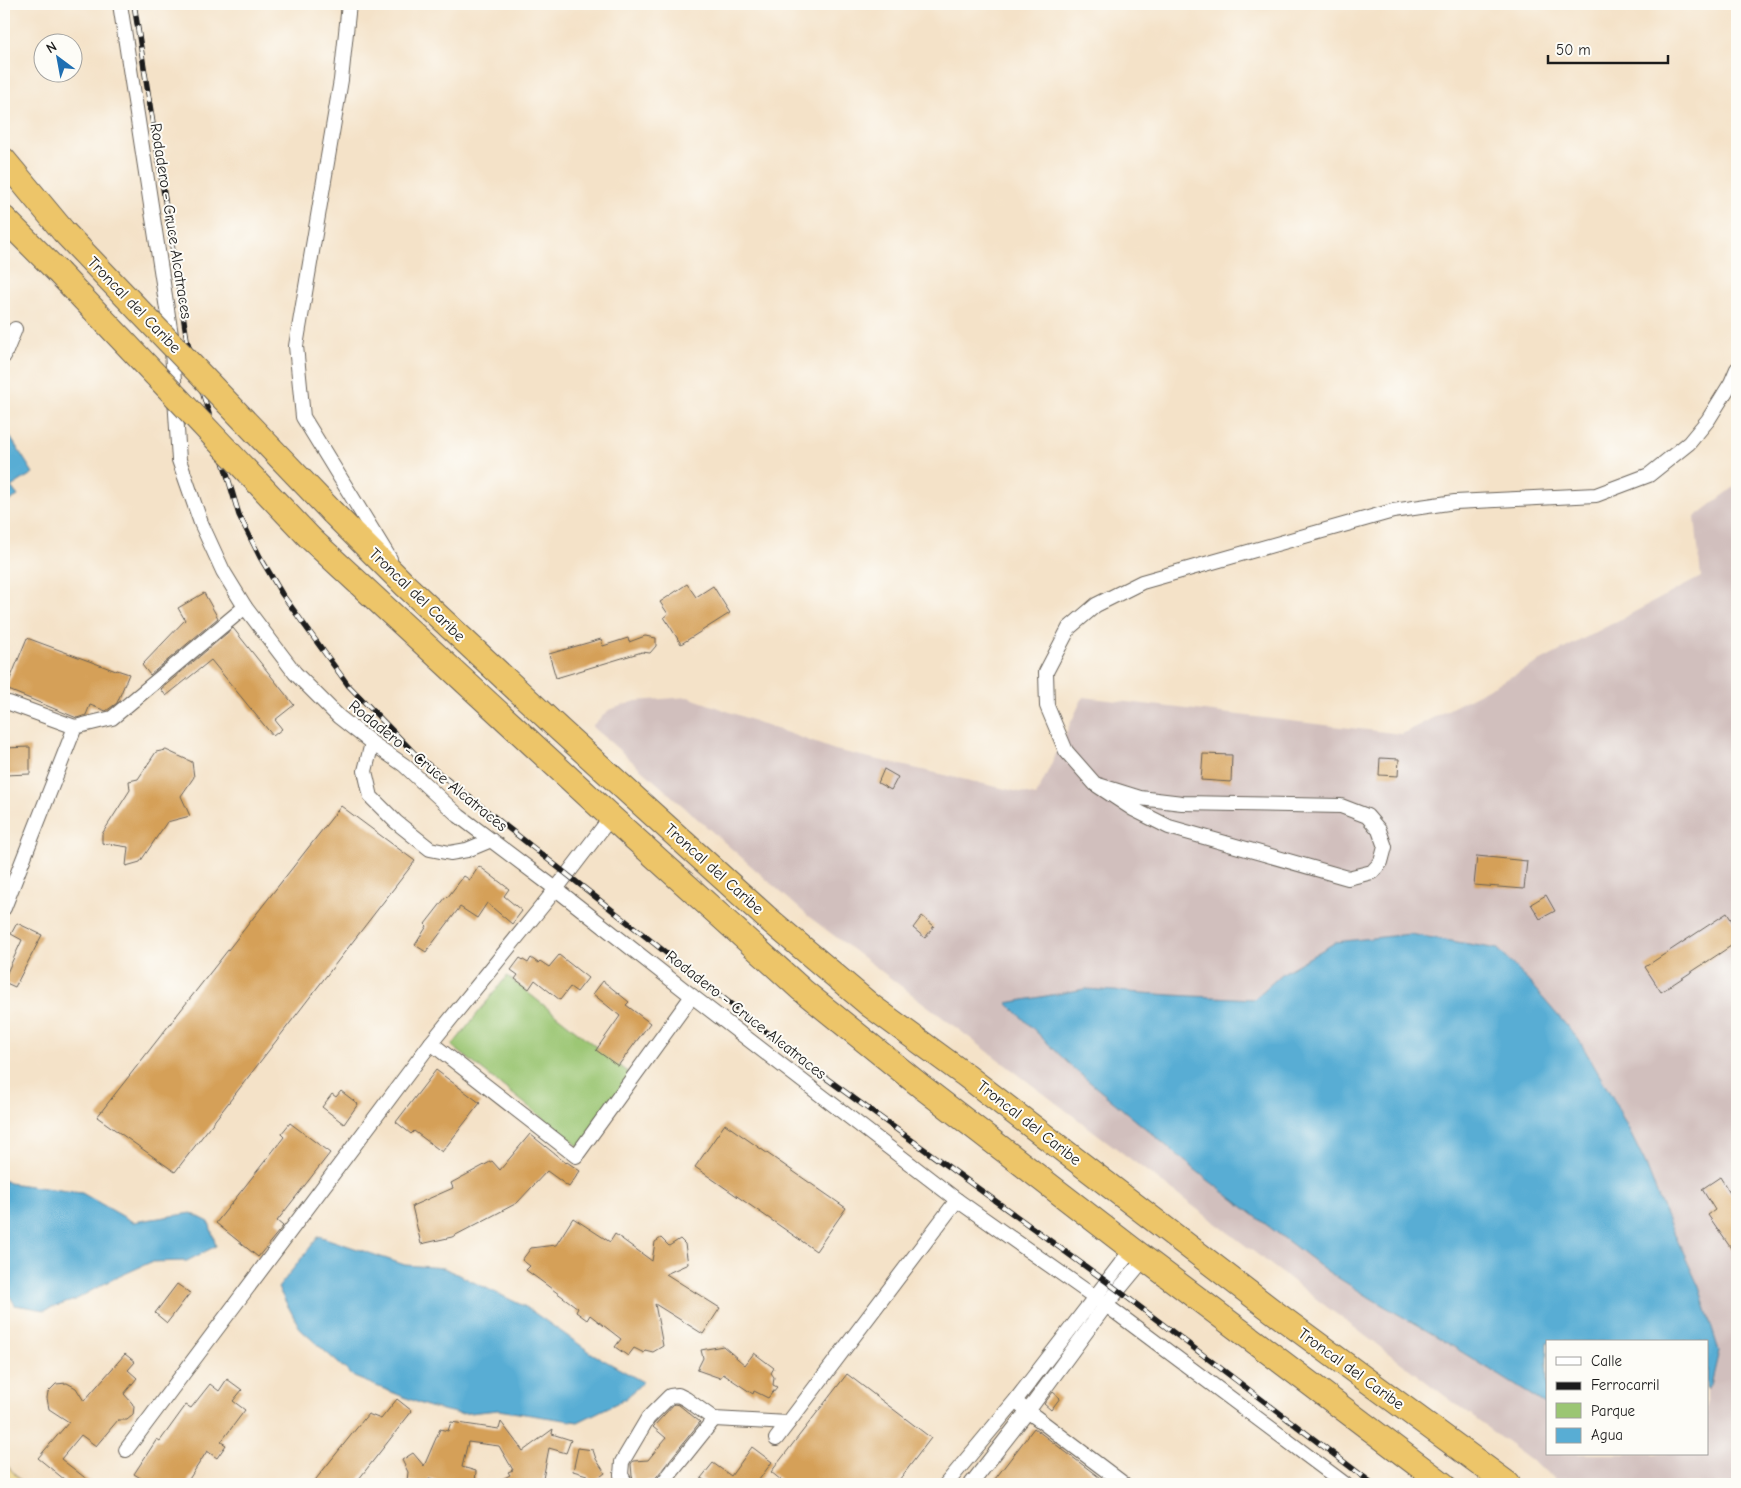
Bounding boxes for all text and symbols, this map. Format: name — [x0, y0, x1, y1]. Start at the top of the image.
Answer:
north arrow — [32, 32, 82, 82]
scale bar — [1548, 32, 1668, 64]
text: N — [43, 38, 60, 57]
text: 50 m — [1556, 41, 1591, 59]
street label: Rodadero - Cruce Alcatraces — [147, 122, 195, 321]
street label: Troncal del Caribe — [84, 253, 184, 357]
street label: Troncal del Caribe — [365, 545, 469, 645]
street label: Rodadero - Cruce Alcatraces — [345, 697, 511, 836]
street label: Troncal del Caribe — [661, 820, 767, 918]
street label: Rodadero - Cruce Alcatraces — [662, 947, 830, 1083]
street label: Troncal del Caribe — [974, 1077, 1084, 1169]
street label: Troncal del Caribe — [1295, 1325, 1407, 1413]
legend — [1546, 1340, 1708, 1456]
text: Calle — [1591, 1352, 1623, 1370]
text: Ferrocarril — [1591, 1376, 1659, 1394]
text: Parque — [1591, 1402, 1636, 1420]
text: Agua — [1591, 1426, 1623, 1444]

